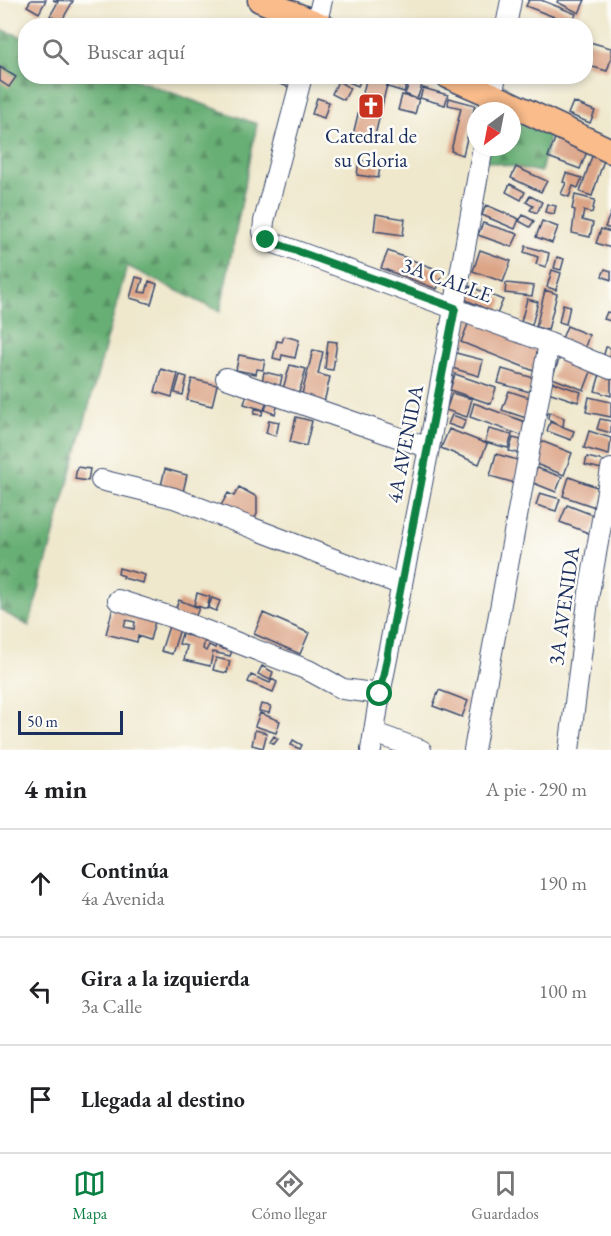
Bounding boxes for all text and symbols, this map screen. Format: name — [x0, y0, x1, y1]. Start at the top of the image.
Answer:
search box — [18, 18, 593, 84]
icon: search — [39, 35, 72, 68]
text: Buscar aquí — [87, 37, 185, 66]
church icon: Catedral de su Gloria — [356, 91, 386, 121]
north arrow — [467, 102, 521, 156]
place label: Catedral de su Gloria — [325, 122, 417, 173]
route end — [252, 226, 278, 252]
street label: 3A CALLE — [398, 251, 496, 308]
street label: 4A AVENIDA — [380, 382, 429, 505]
street label: 3A AVENIDA — [542, 544, 585, 667]
route start — [366, 680, 392, 706]
scale bar — [18, 708, 123, 736]
text: 50 m — [27, 711, 58, 732]
text: 4 min — [24, 772, 87, 806]
text: A pie · 290 m — [486, 776, 587, 802]
text: Continúa — [81, 856, 169, 885]
icon: ahead — [24, 867, 57, 900]
text: 190 m — [539, 870, 587, 896]
text: 4a Avenida — [81, 885, 165, 911]
text: Gira a la izquierda — [81, 964, 250, 993]
icon: left — [24, 975, 57, 1008]
text: 100 m — [539, 978, 587, 1004]
text: 3a Calle — [81, 993, 142, 1019]
icon: arrive — [24, 1083, 57, 1116]
text: Llegada al destino — [81, 1085, 245, 1114]
tab: Mapa — [72, 1167, 107, 1224]
tab: Cómo llegar — [251, 1167, 327, 1224]
tab: Guardados — [471, 1167, 539, 1224]

